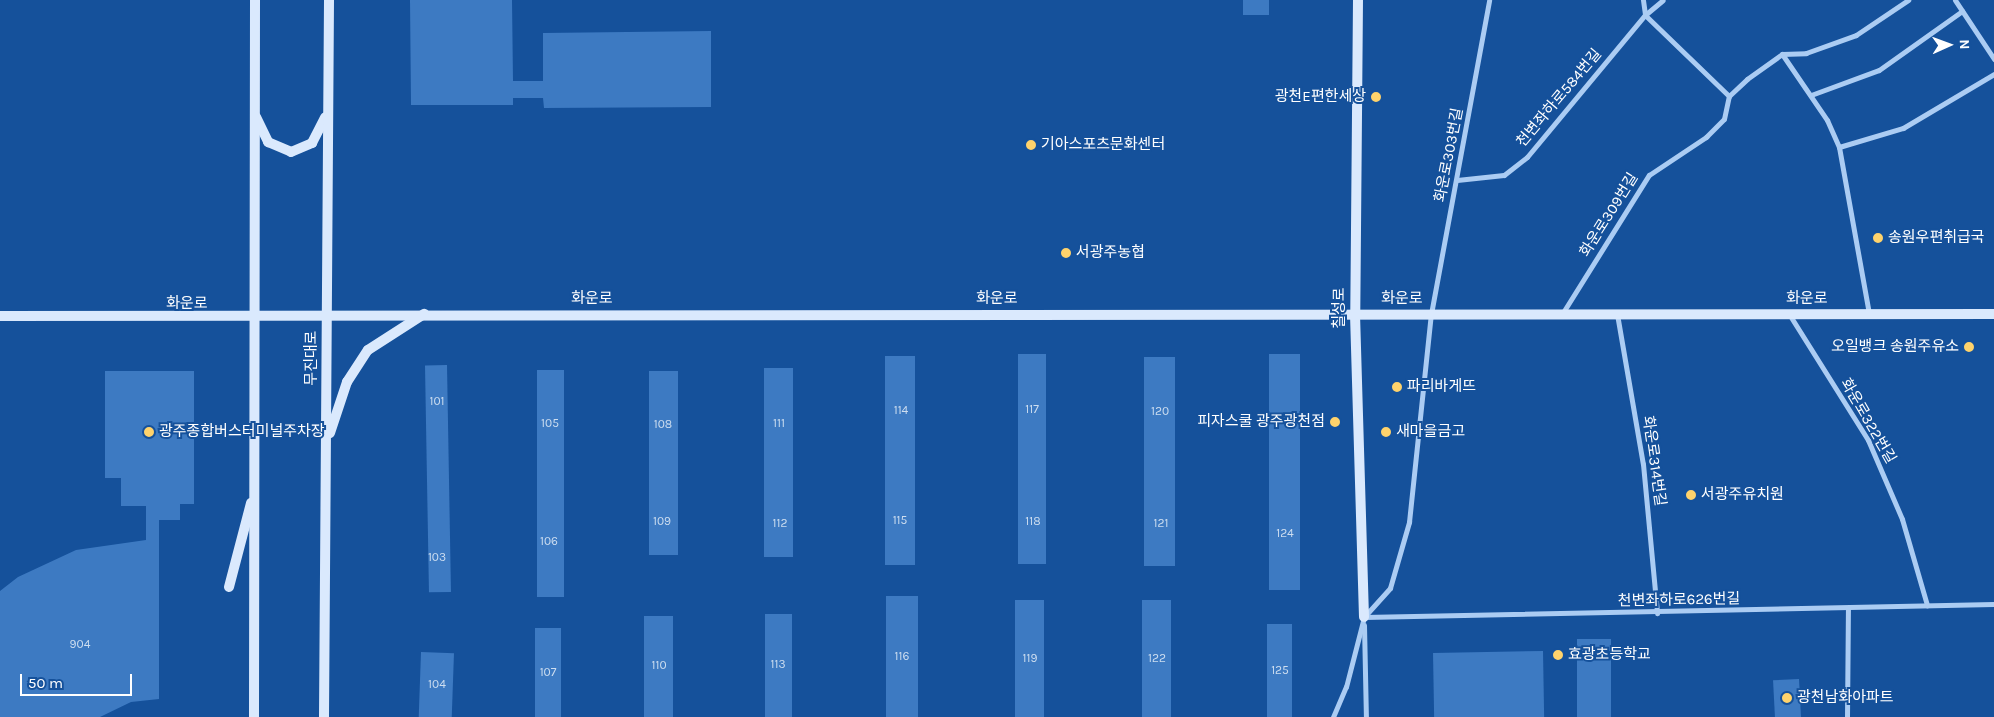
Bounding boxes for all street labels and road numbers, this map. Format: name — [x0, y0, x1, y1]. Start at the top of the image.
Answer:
street label: 천변좌하로584번길 — [1513, 45, 1605, 151]
street label: 화운로303번길 — [1431, 106, 1467, 204]
street label: 화운로309번길 — [1576, 170, 1642, 260]
street label: 칠성로 — [1331, 287, 1349, 329]
street label: 화운로 — [571, 290, 613, 308]
street label: 화운로 — [976, 290, 1018, 308]
street label: 화운로 — [1381, 290, 1423, 308]
street label: 화운로 — [1786, 290, 1828, 308]
street label: 화운로 — [166, 295, 208, 313]
street label: 무진대로 — [303, 330, 321, 386]
street label: 화운로322번길 — [1836, 375, 1900, 467]
street label: 화운로314번길 — [1639, 415, 1669, 507]
street label: 천변좌하로626번길 — [1618, 590, 1740, 610]

